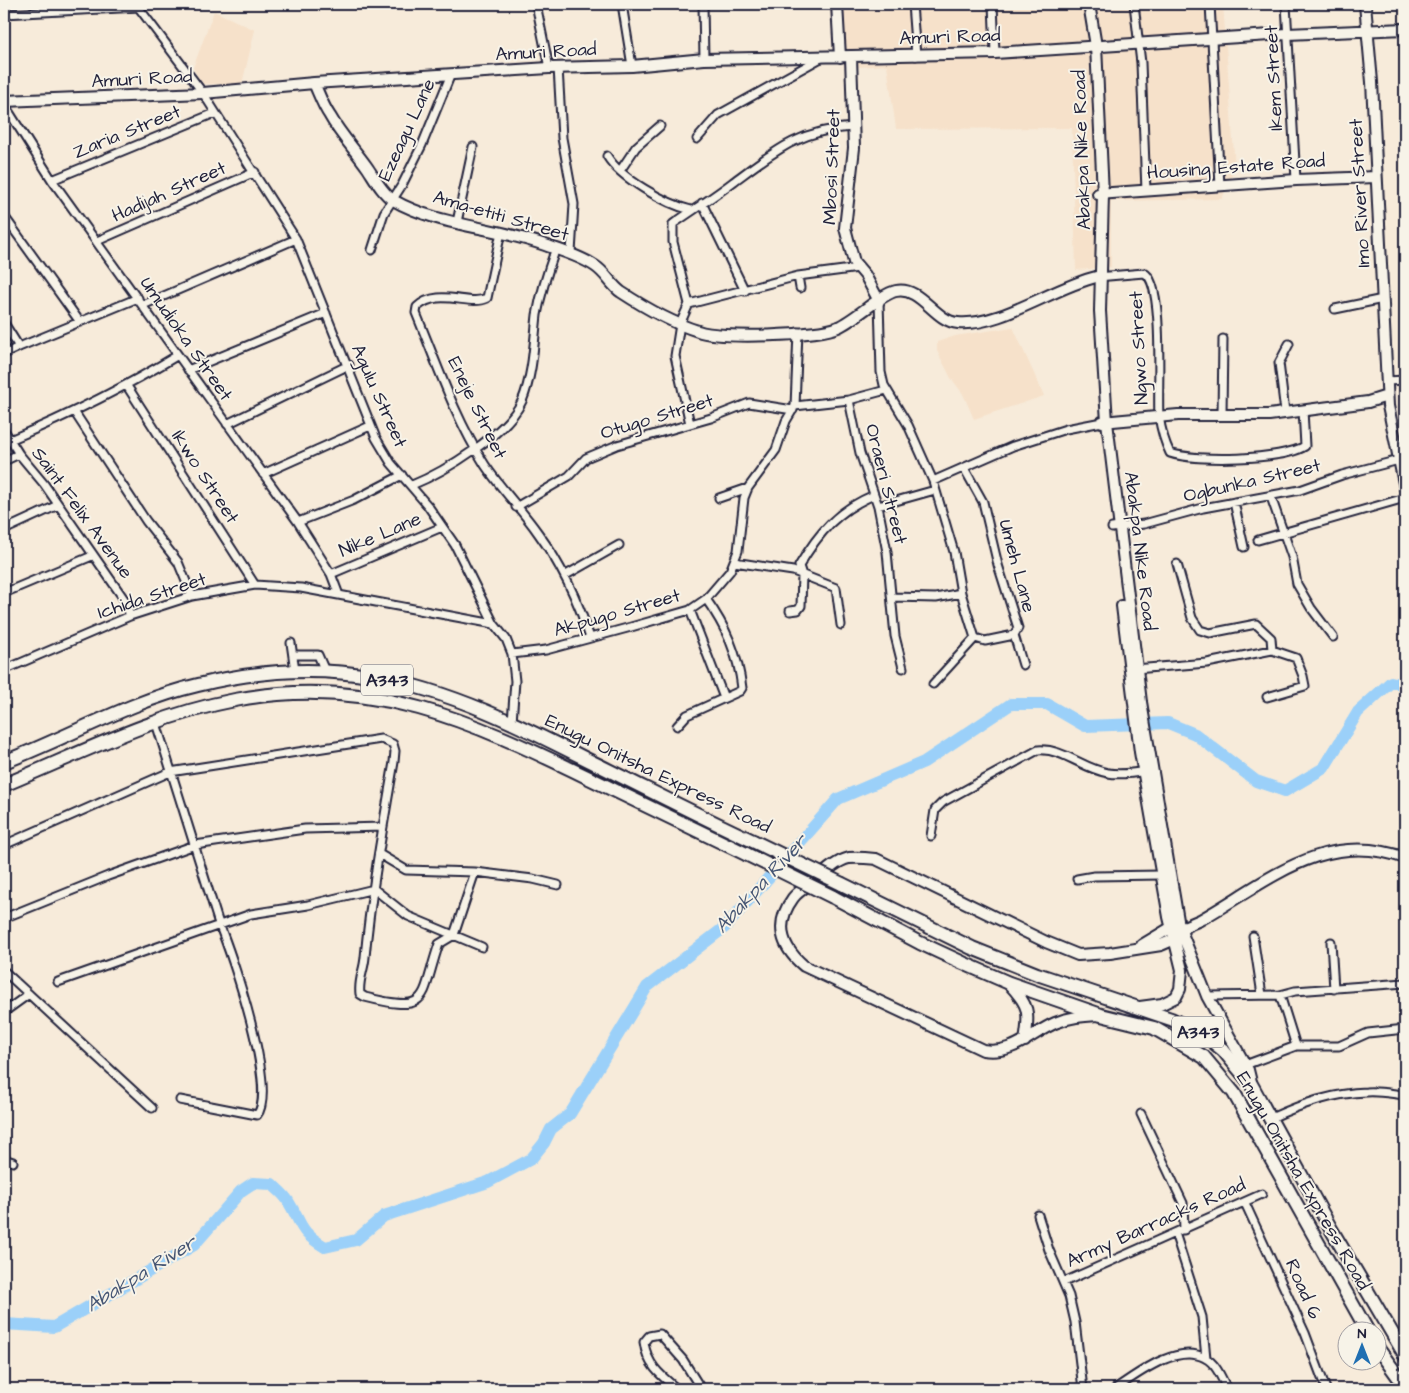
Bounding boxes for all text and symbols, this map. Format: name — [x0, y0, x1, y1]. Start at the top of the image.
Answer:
street label: Amuri Road — [899, 22, 1001, 52]
street label: Ikem Street — [1258, 24, 1290, 132]
street label: Amuri Road — [495, 36, 598, 68]
street label: Amuri Road — [91, 63, 194, 95]
street label: Abakpa Nike Road — [1066, 69, 1098, 230]
street label: Ezeagu Lane — [371, 74, 443, 186]
street label: Zaria Street — [69, 98, 185, 166]
street label: Mbosi Street — [816, 108, 848, 225]
street label: Imo River Street — [1343, 117, 1377, 268]
street label: Housing Estate Road — [1146, 147, 1326, 188]
street label: Hadijah Street — [108, 155, 231, 229]
street label: Ama-etiti Street — [430, 184, 572, 248]
street label: Umudioka Street — [133, 271, 239, 407]
street label: Ngwo Street — [1123, 290, 1156, 406]
street label: Agulu Street — [343, 340, 414, 453]
street label: Eneje Street — [441, 352, 514, 464]
street label: Otugo Street — [597, 387, 717, 448]
street label: Oraeri Street — [858, 421, 914, 547]
street label: Ikwo Street — [165, 425, 246, 529]
street label: Saint Felix Avenue — [25, 442, 139, 584]
street label: Ogbunka Street — [1181, 452, 1324, 511]
street label: Abakpa Nike Road — [1117, 470, 1163, 632]
street label: Nike Lane — [335, 506, 425, 564]
street label: Umeh Lane — [992, 516, 1042, 616]
street label: Ichida Street — [94, 566, 210, 626]
street label: Akpugo Street — [550, 582, 684, 645]
road number: A343 — [361, 664, 413, 696]
street label: Enugu Onitsha Express Road — [540, 707, 776, 842]
water label: Abakpa River — [708, 827, 815, 939]
road number: A343 — [1172, 1016, 1224, 1048]
street label: Enugu Onitsha Express Road — [1228, 1067, 1377, 1296]
street label: Army Barracks Road — [1062, 1171, 1251, 1276]
water label: Abakpa River — [80, 1228, 203, 1319]
street label: Road 6 — [1278, 1255, 1328, 1323]
north arrow — [1336, 1320, 1386, 1370]
text: N — [1358, 1324, 1367, 1344]

